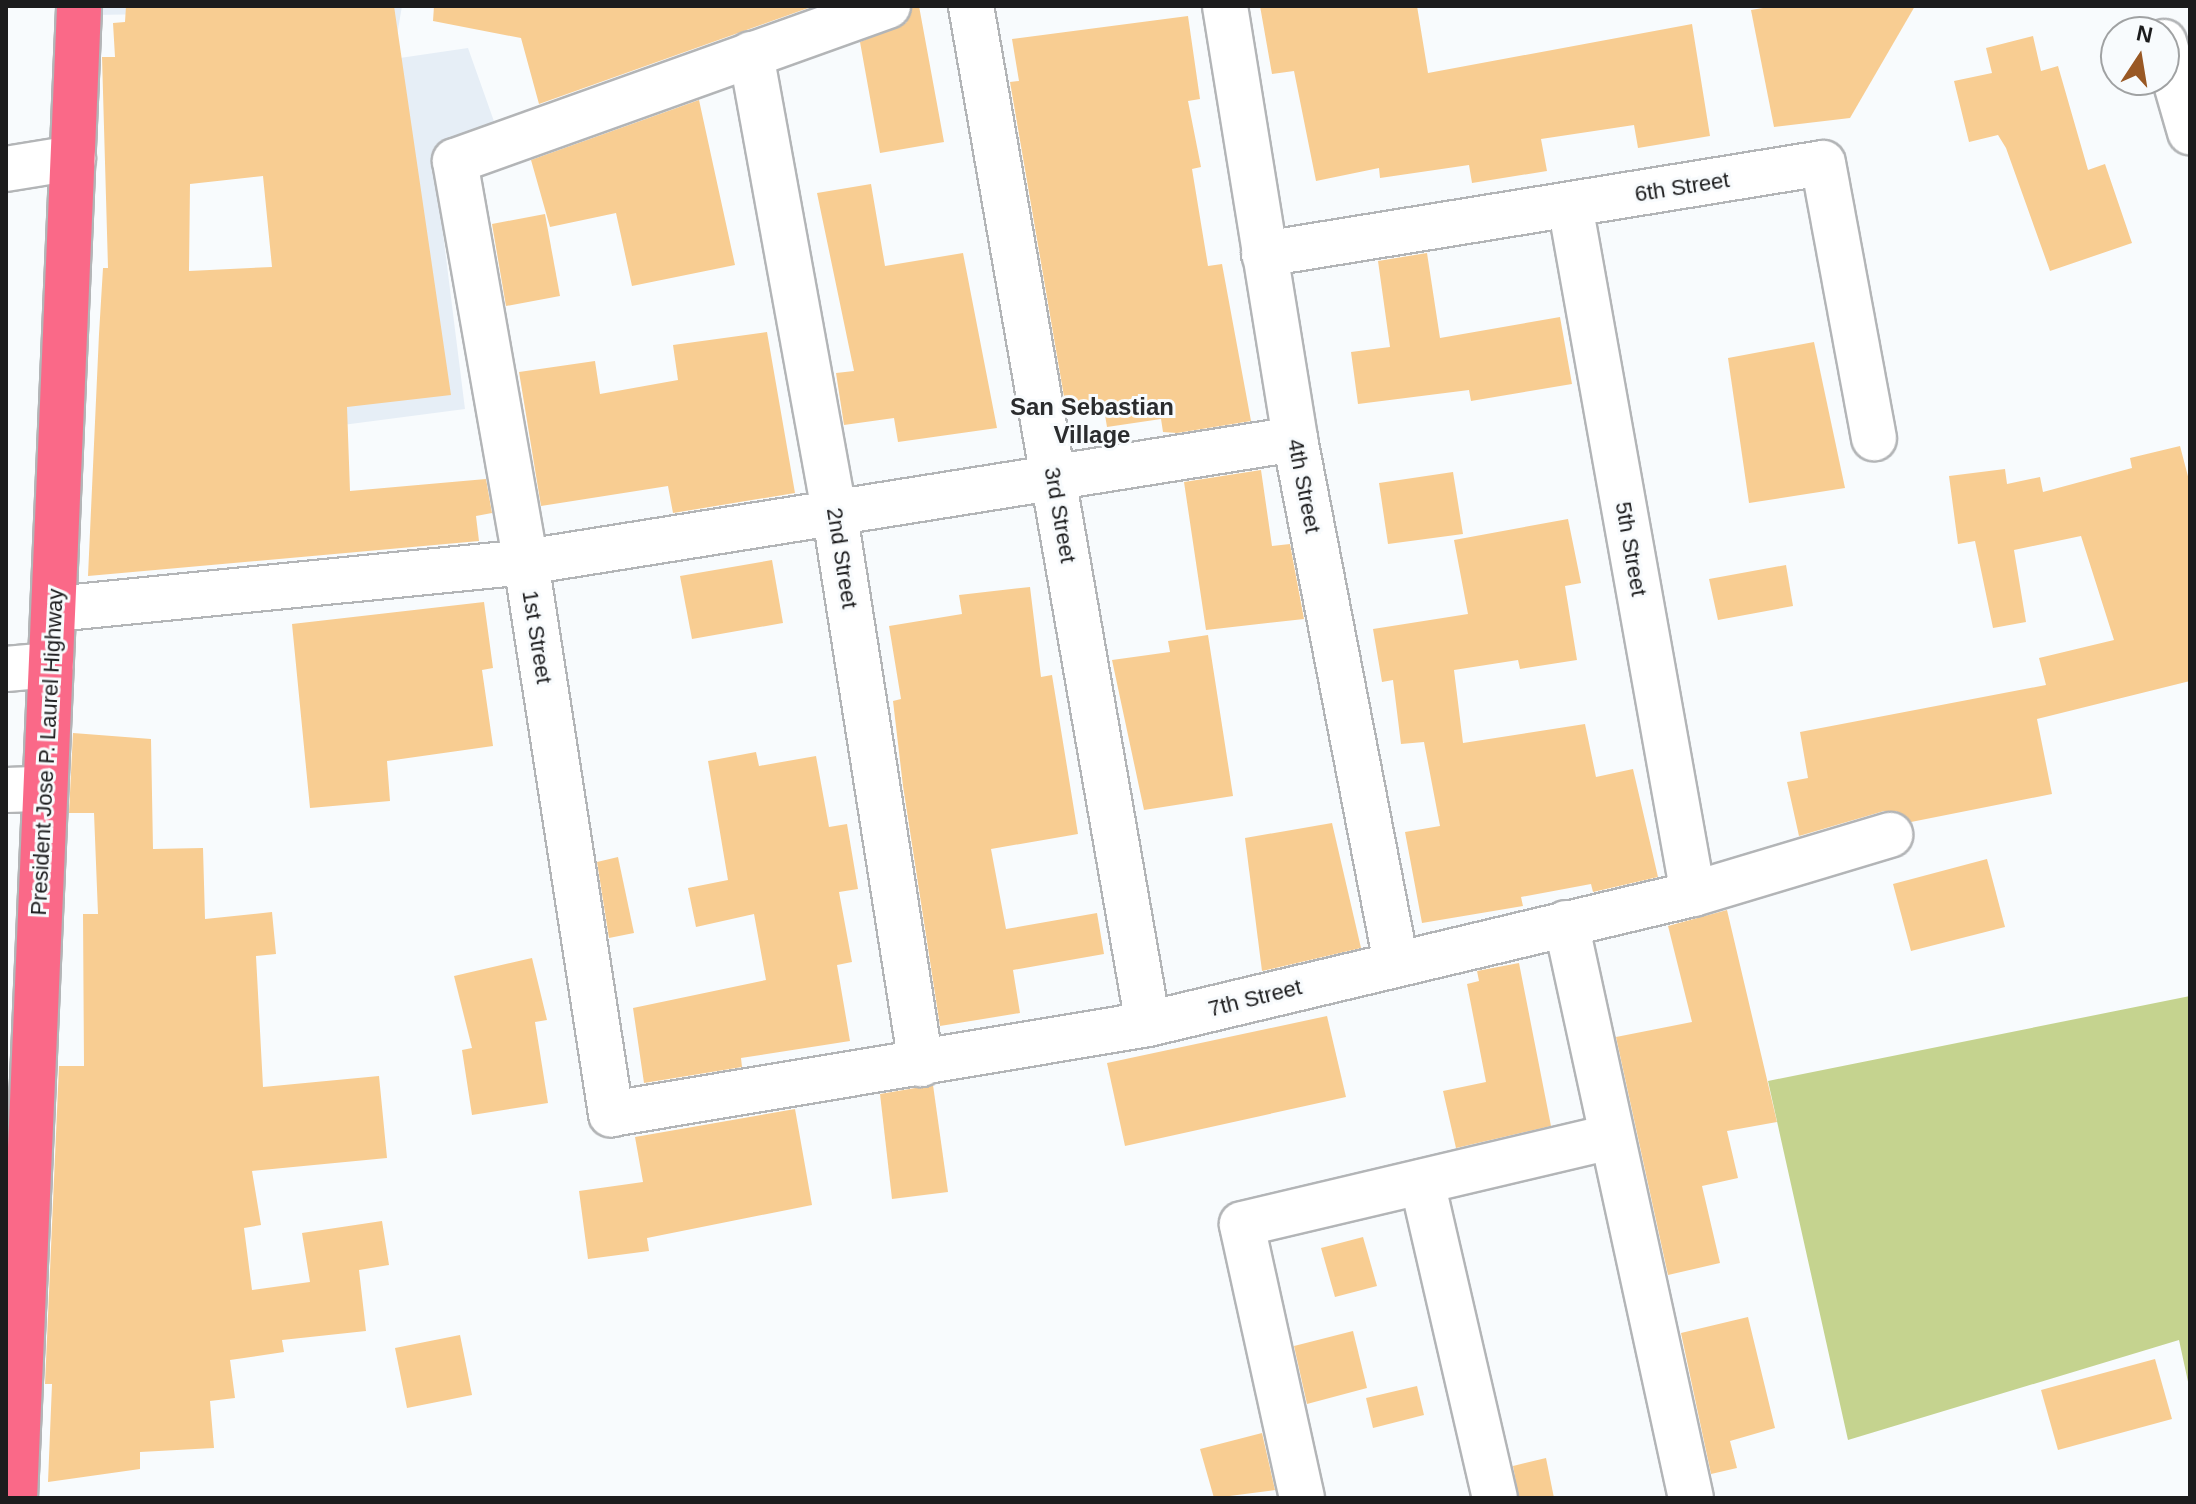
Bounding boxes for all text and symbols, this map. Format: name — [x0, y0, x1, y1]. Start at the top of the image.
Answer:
north arrow — [2100, 16, 2180, 96]
text: N — [2134, 20, 2155, 48]
street label: 6th Street — [1633, 167, 1731, 207]
district label: San Sebastian Village — [1010, 393, 1174, 449]
street label: 4th Street — [1282, 437, 1326, 535]
street label: 3rd Street — [1039, 465, 1081, 565]
street label: 5th Street — [1610, 500, 1652, 598]
street label: 2nd Street — [821, 506, 863, 610]
street label: President Jose P. Laurel Highway — [25, 588, 69, 916]
street label: 1st Street — [517, 588, 557, 686]
street label: 7th Street — [1206, 974, 1304, 1022]

